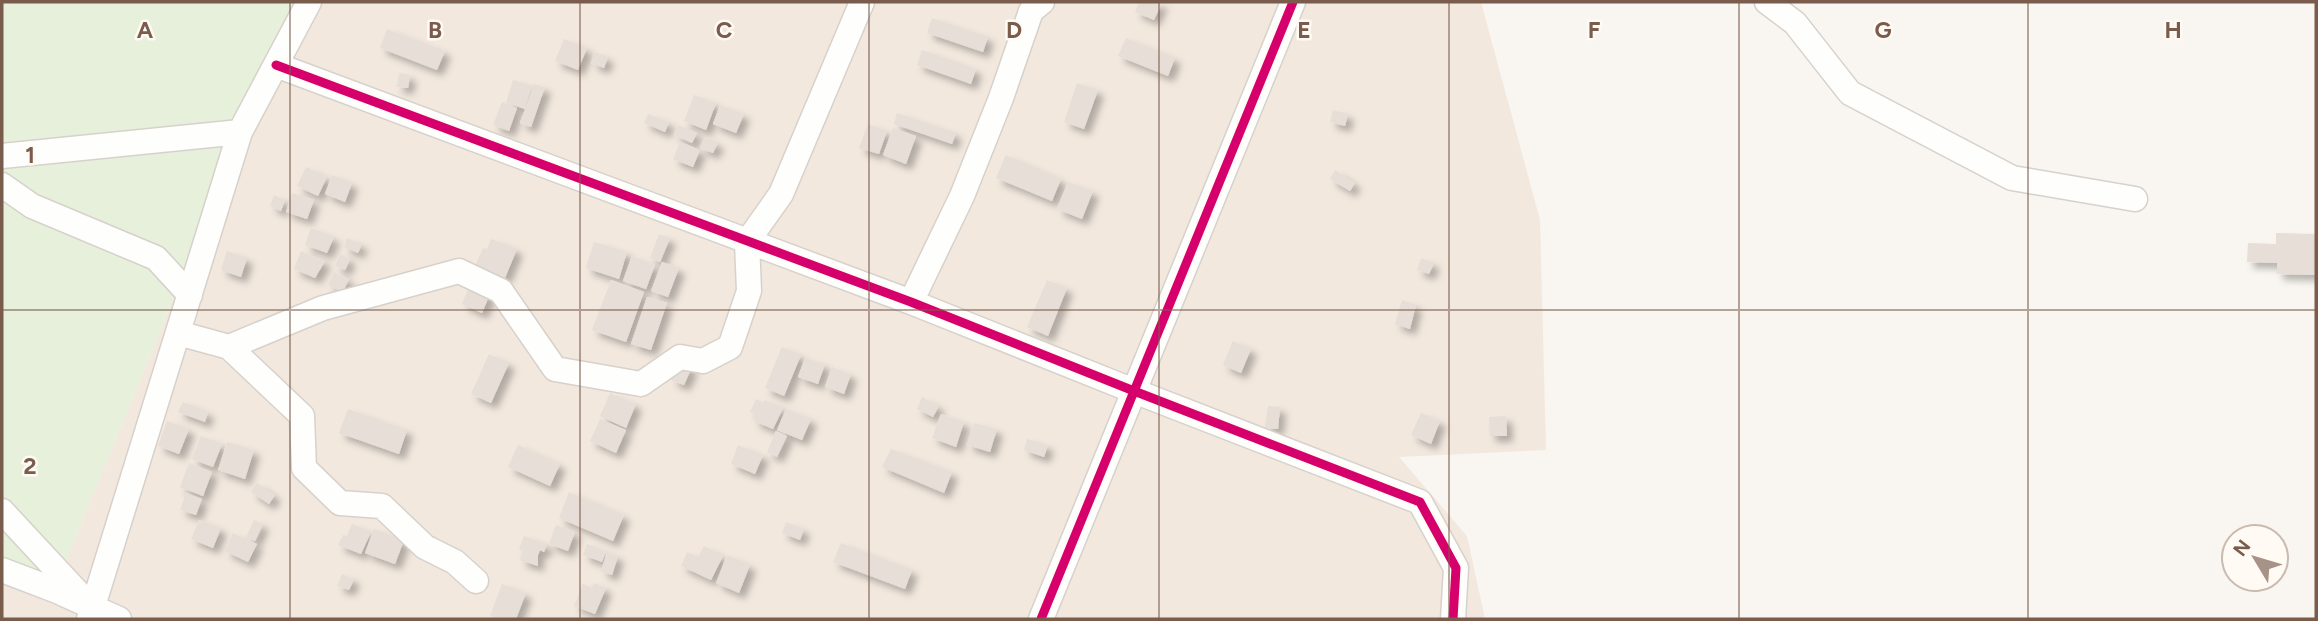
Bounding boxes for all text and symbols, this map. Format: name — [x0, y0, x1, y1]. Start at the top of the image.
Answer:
text: A — [137, 16, 154, 44]
text: B — [428, 16, 442, 44]
text: C — [716, 16, 733, 44]
text: D — [1006, 16, 1022, 44]
text: E — [1297, 16, 1311, 44]
text: F — [1588, 16, 1601, 44]
text: G — [1874, 16, 1892, 44]
text: H — [2164, 16, 2182, 44]
text: 1 — [25, 141, 35, 169]
text: 2 — [23, 452, 37, 480]
north arrow — [2220, 523, 2290, 593]
text: N — [2228, 535, 2256, 561]

